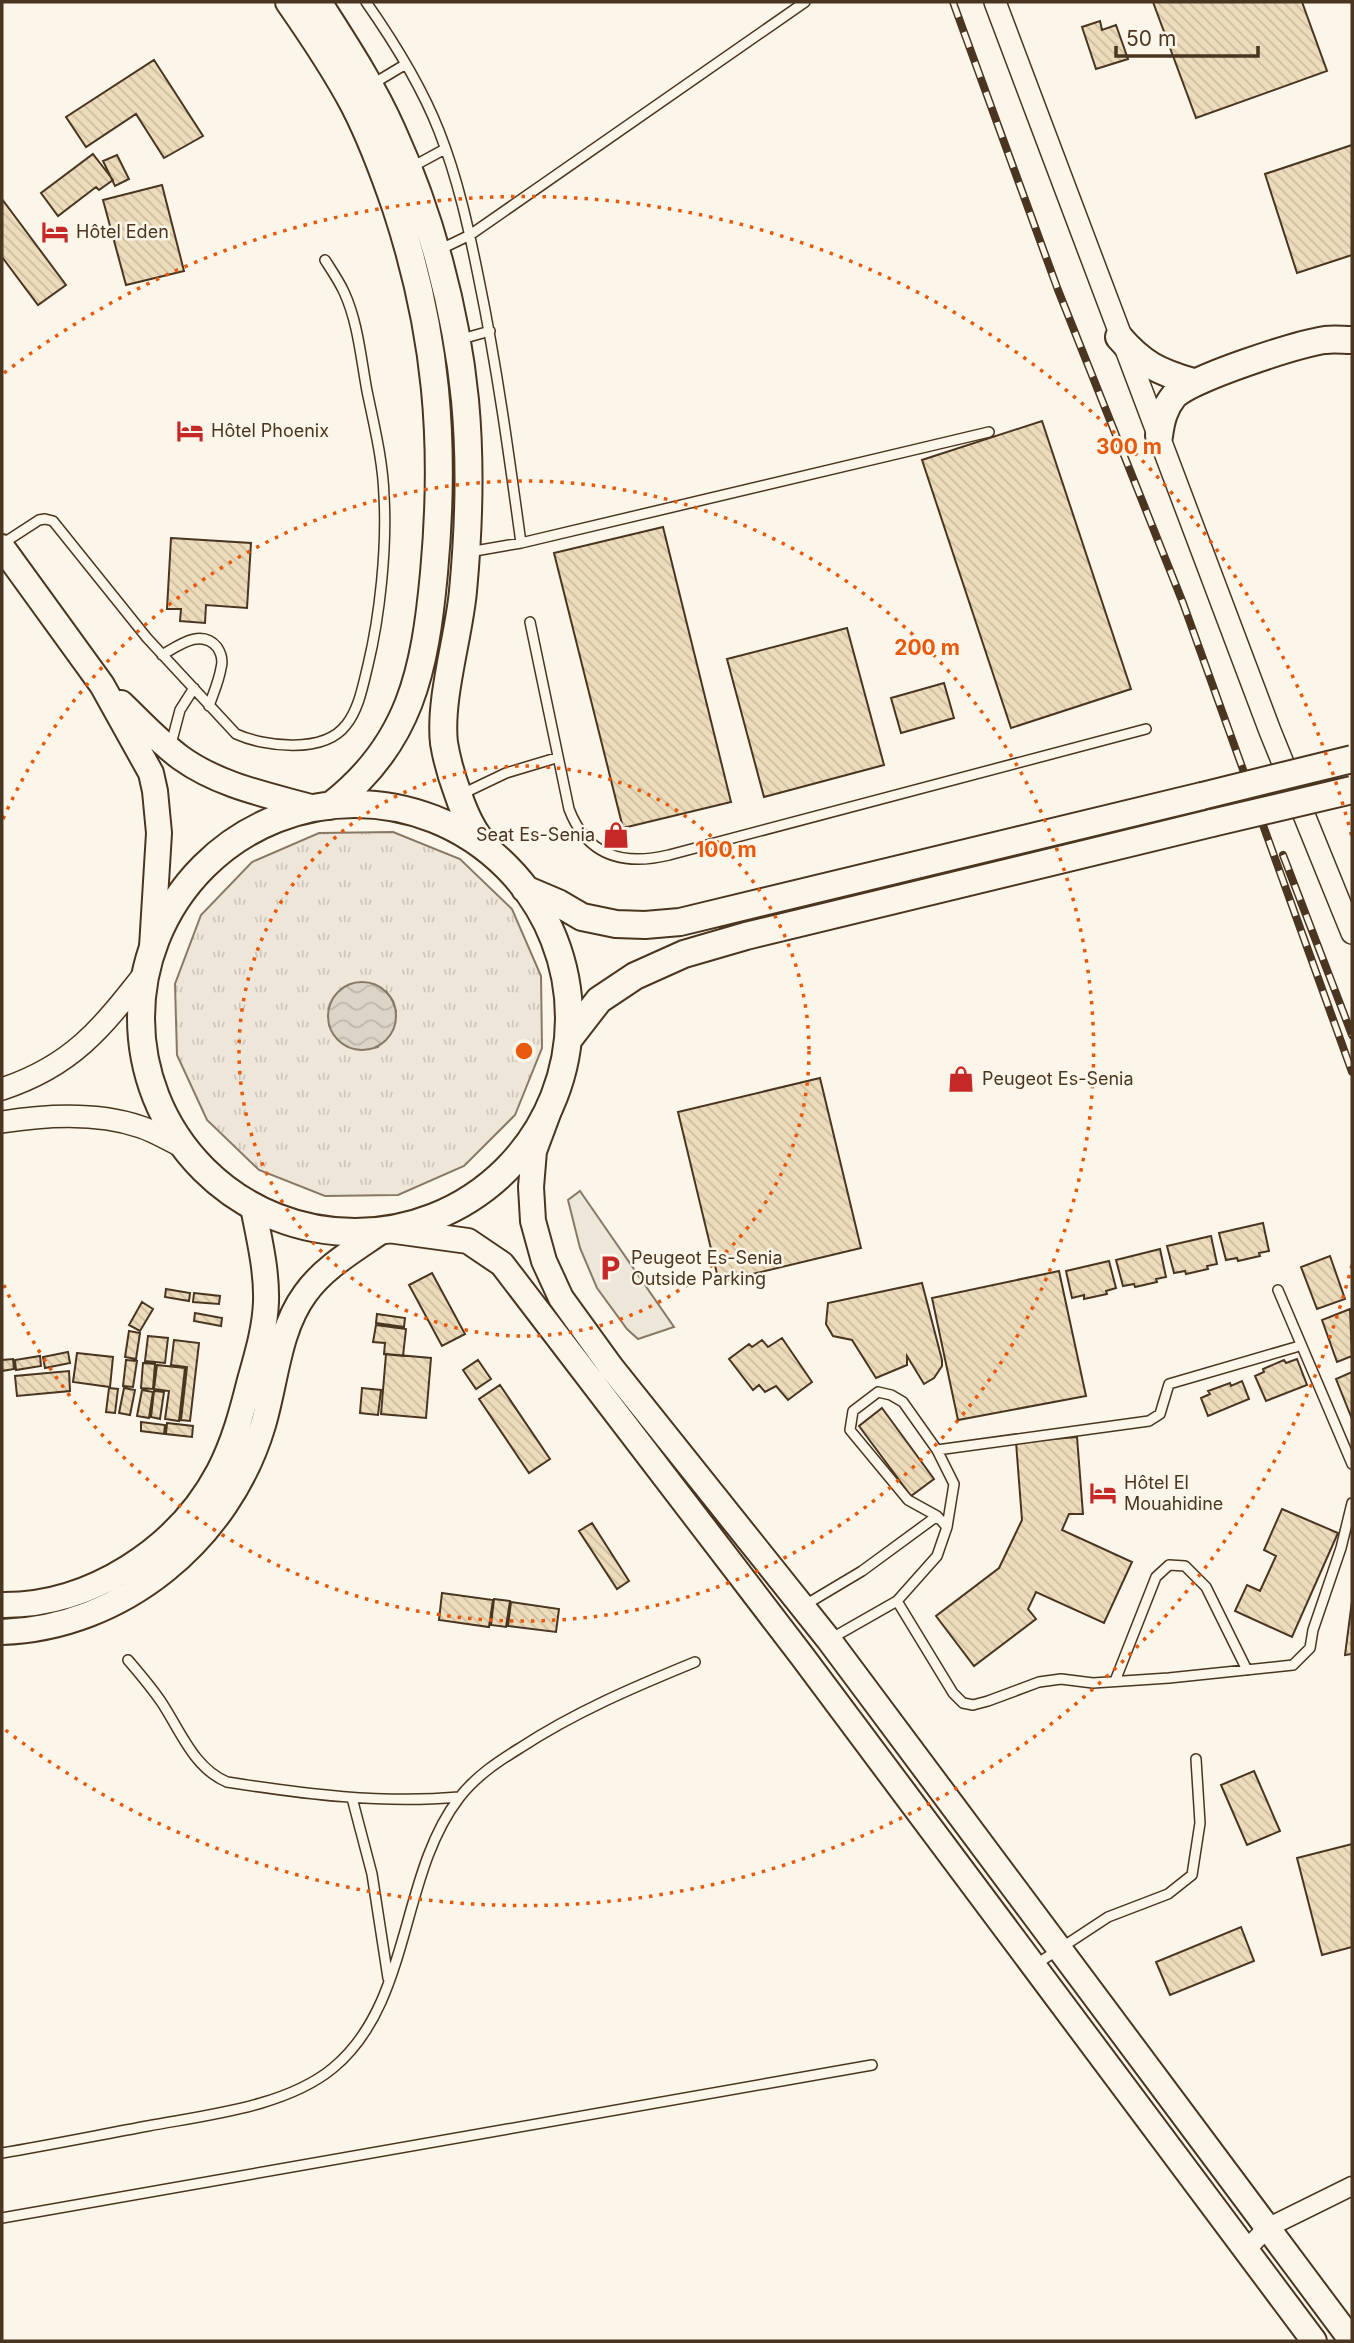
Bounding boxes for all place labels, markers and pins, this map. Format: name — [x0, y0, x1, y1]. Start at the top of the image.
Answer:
hotel icon: Hôtel Eden — [40, 217, 70, 247]
place label: Hôtel Eden — [76, 221, 169, 242]
hotel icon: Hôtel Phoenix — [175, 416, 205, 446]
place label: Hôtel Phoenix — [211, 420, 329, 441]
shop icon: Seat Es-Senia — [601, 820, 631, 850]
place label: Seat Es-Senia — [476, 824, 595, 845]
centre of rings — [512, 1039, 536, 1063]
shop icon: Peugeot Es-Senia — [946, 1064, 976, 1094]
place label: Peugeot Es-Senia — [982, 1068, 1134, 1089]
place label: Peugeot Es-Senia Outside Parking — [631, 1247, 783, 1289]
parking icon: Peugeot Es-Senia Outside Parking — [595, 1253, 625, 1283]
place label: Hôtel El Mouahidine — [1124, 1472, 1223, 1514]
hotel icon: Hôtel El Mouahidine — [1088, 1478, 1118, 1508]

